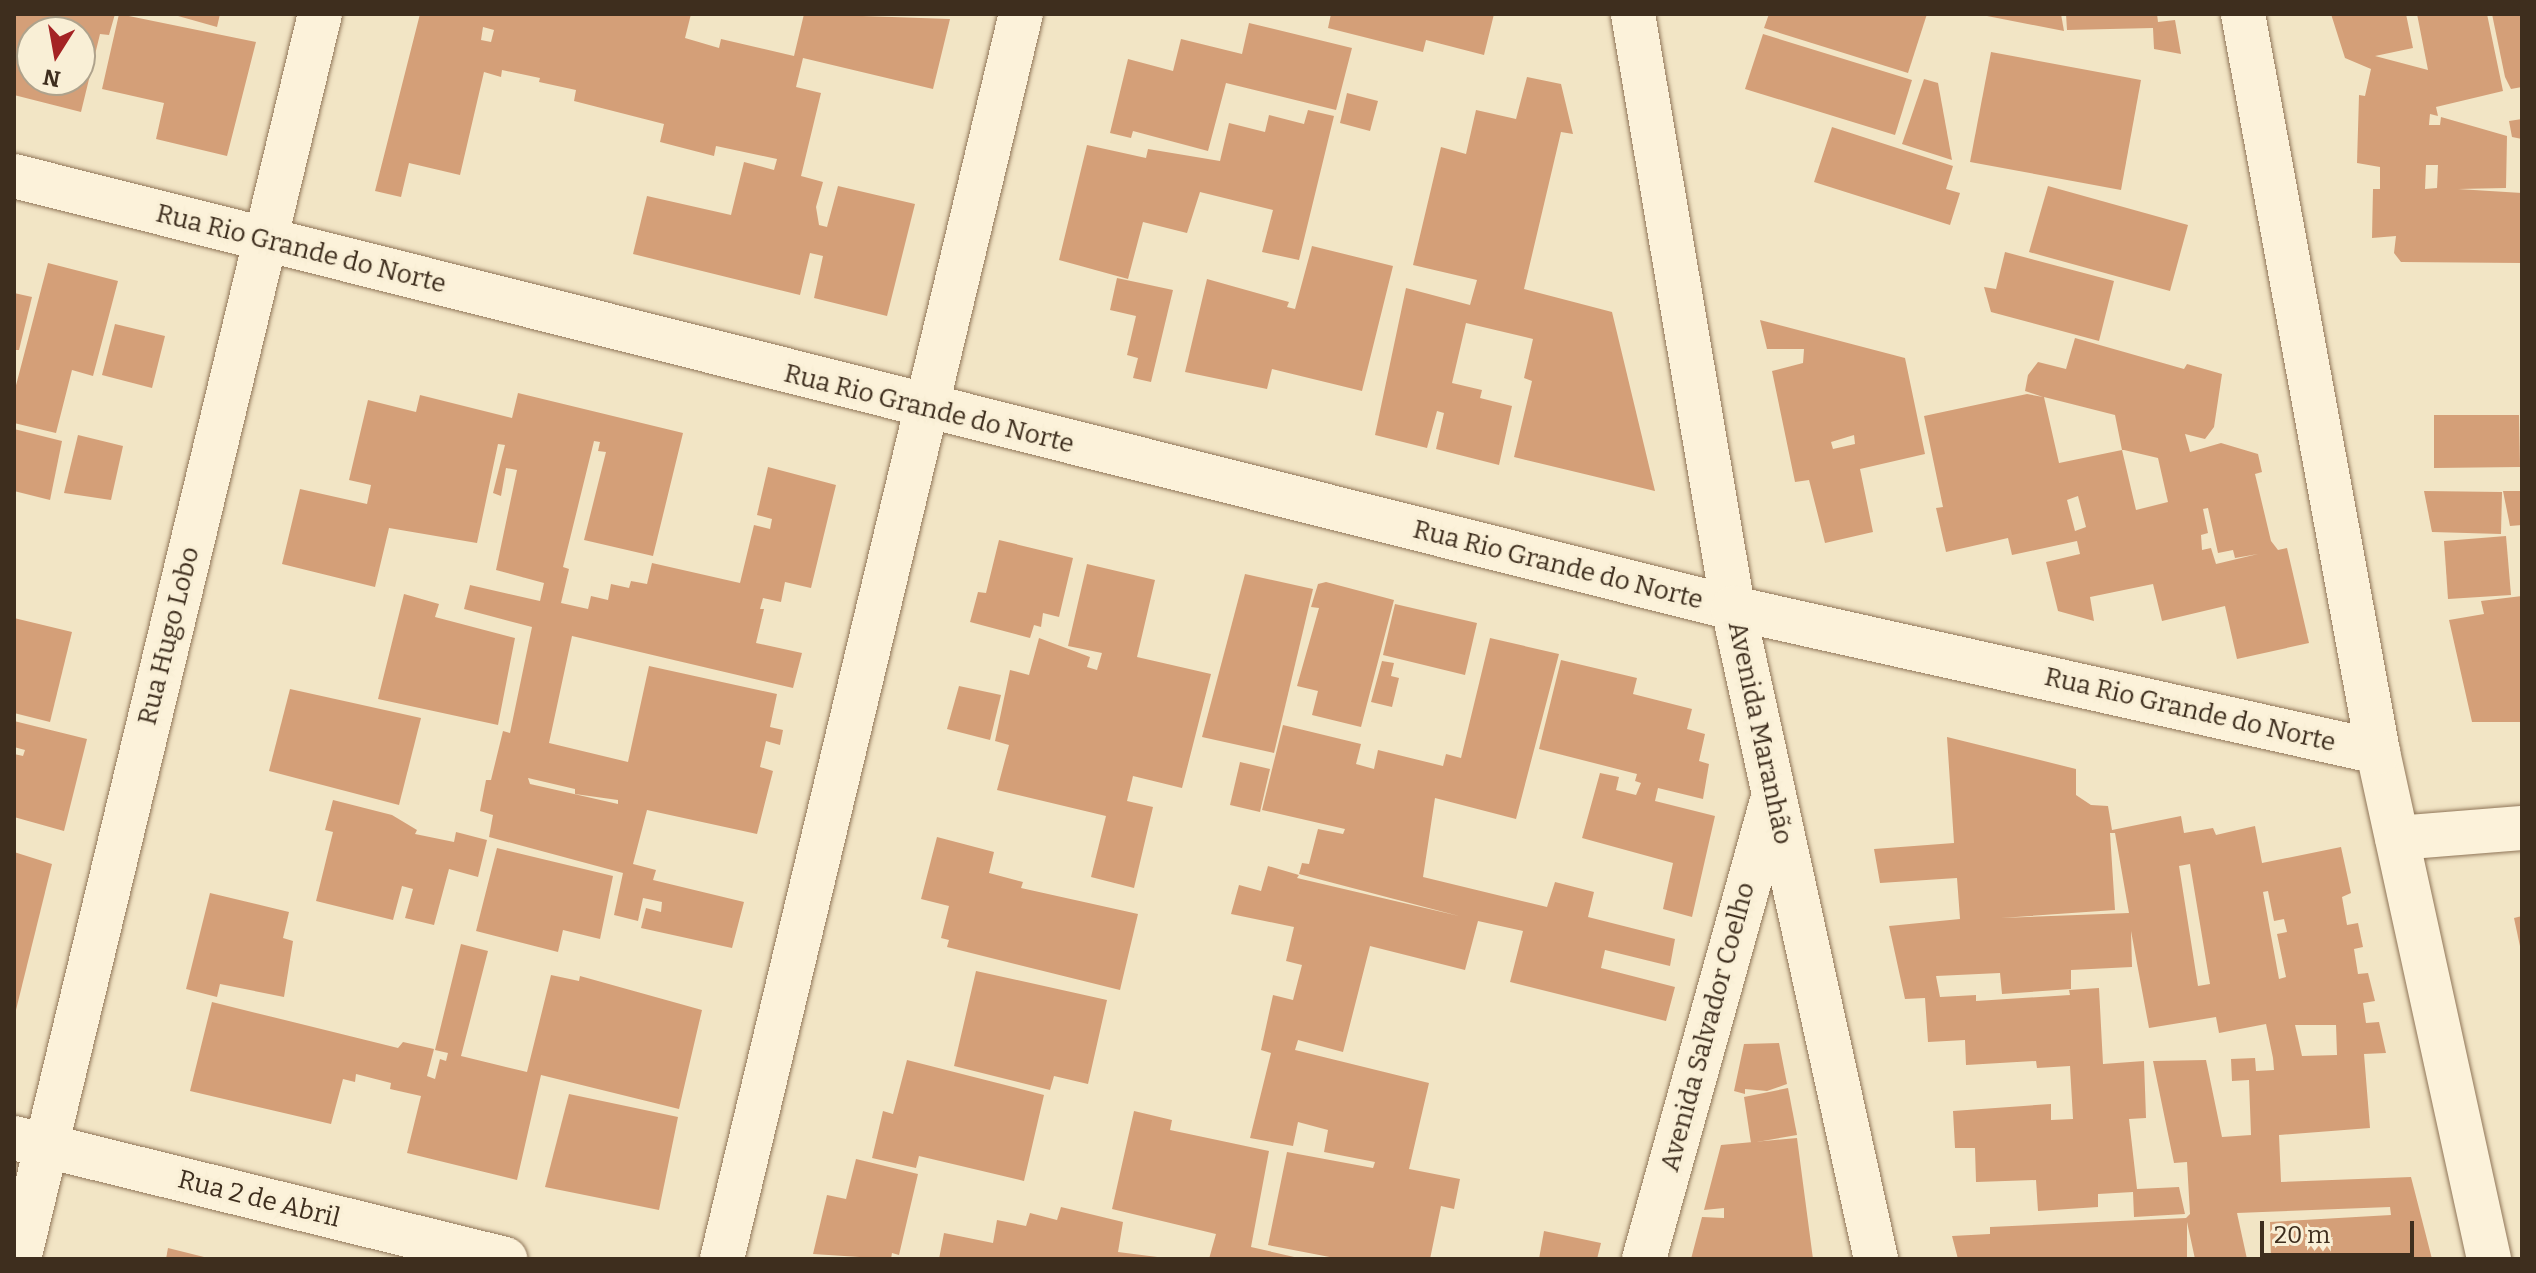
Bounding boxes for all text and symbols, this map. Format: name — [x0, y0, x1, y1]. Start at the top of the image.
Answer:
north arrow — [16, 16, 96, 96]
text: N — [41, 63, 63, 93]
street label: Rua Rio Grande do Norte — [153, 198, 449, 300]
street label: Rua Rio Grande do Norte — [781, 358, 1077, 460]
street label: Rua Rio Grande do Norte — [1410, 514, 1706, 616]
street label: Rua Hugo Lobo — [132, 544, 206, 728]
street label: Avenida Maranhão — [1721, 619, 1799, 847]
street label: Rua Rio Grande do Norte — [2041, 661, 2339, 759]
street label: Avenida Salvador Coelho — [1654, 879, 1762, 1175]
street label: Rua 2 de Abril — [175, 1164, 343, 1234]
scale bar — [2264, 1205, 2418, 1255]
text: 20 m — [2274, 1221, 2330, 1249]

